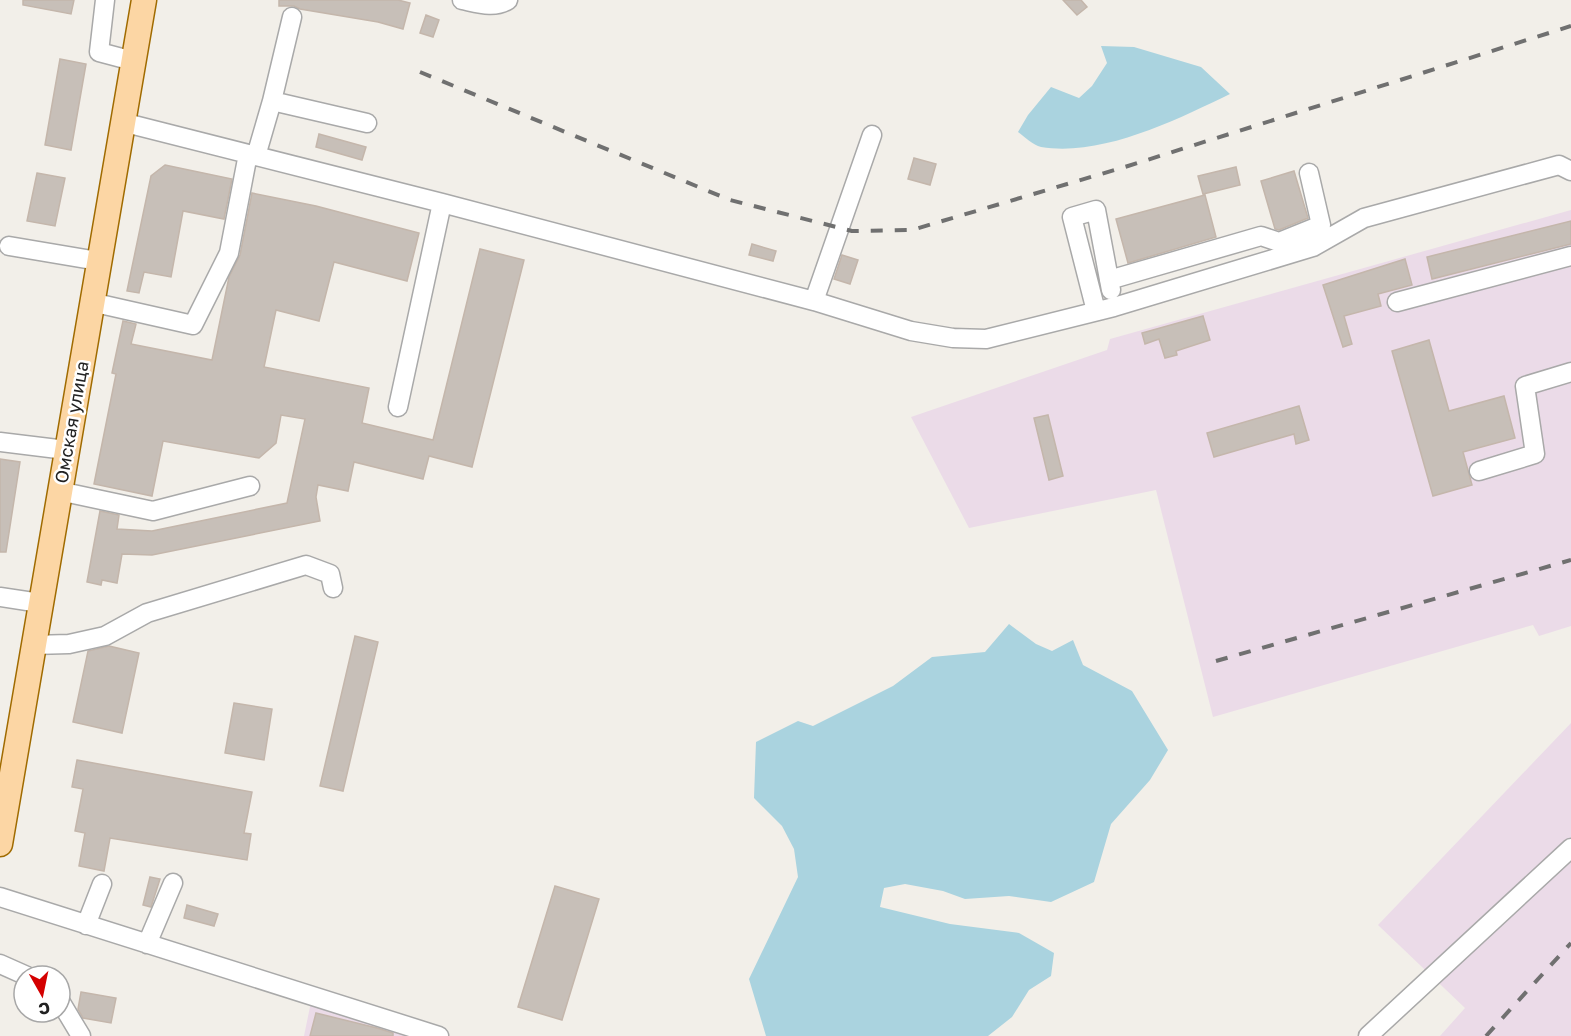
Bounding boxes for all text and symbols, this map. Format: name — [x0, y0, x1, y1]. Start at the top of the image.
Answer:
street label: Омская улица — [49, 359, 93, 485]
north arrow — [12, 964, 72, 1024]
text: С — [37, 998, 52, 1020]

